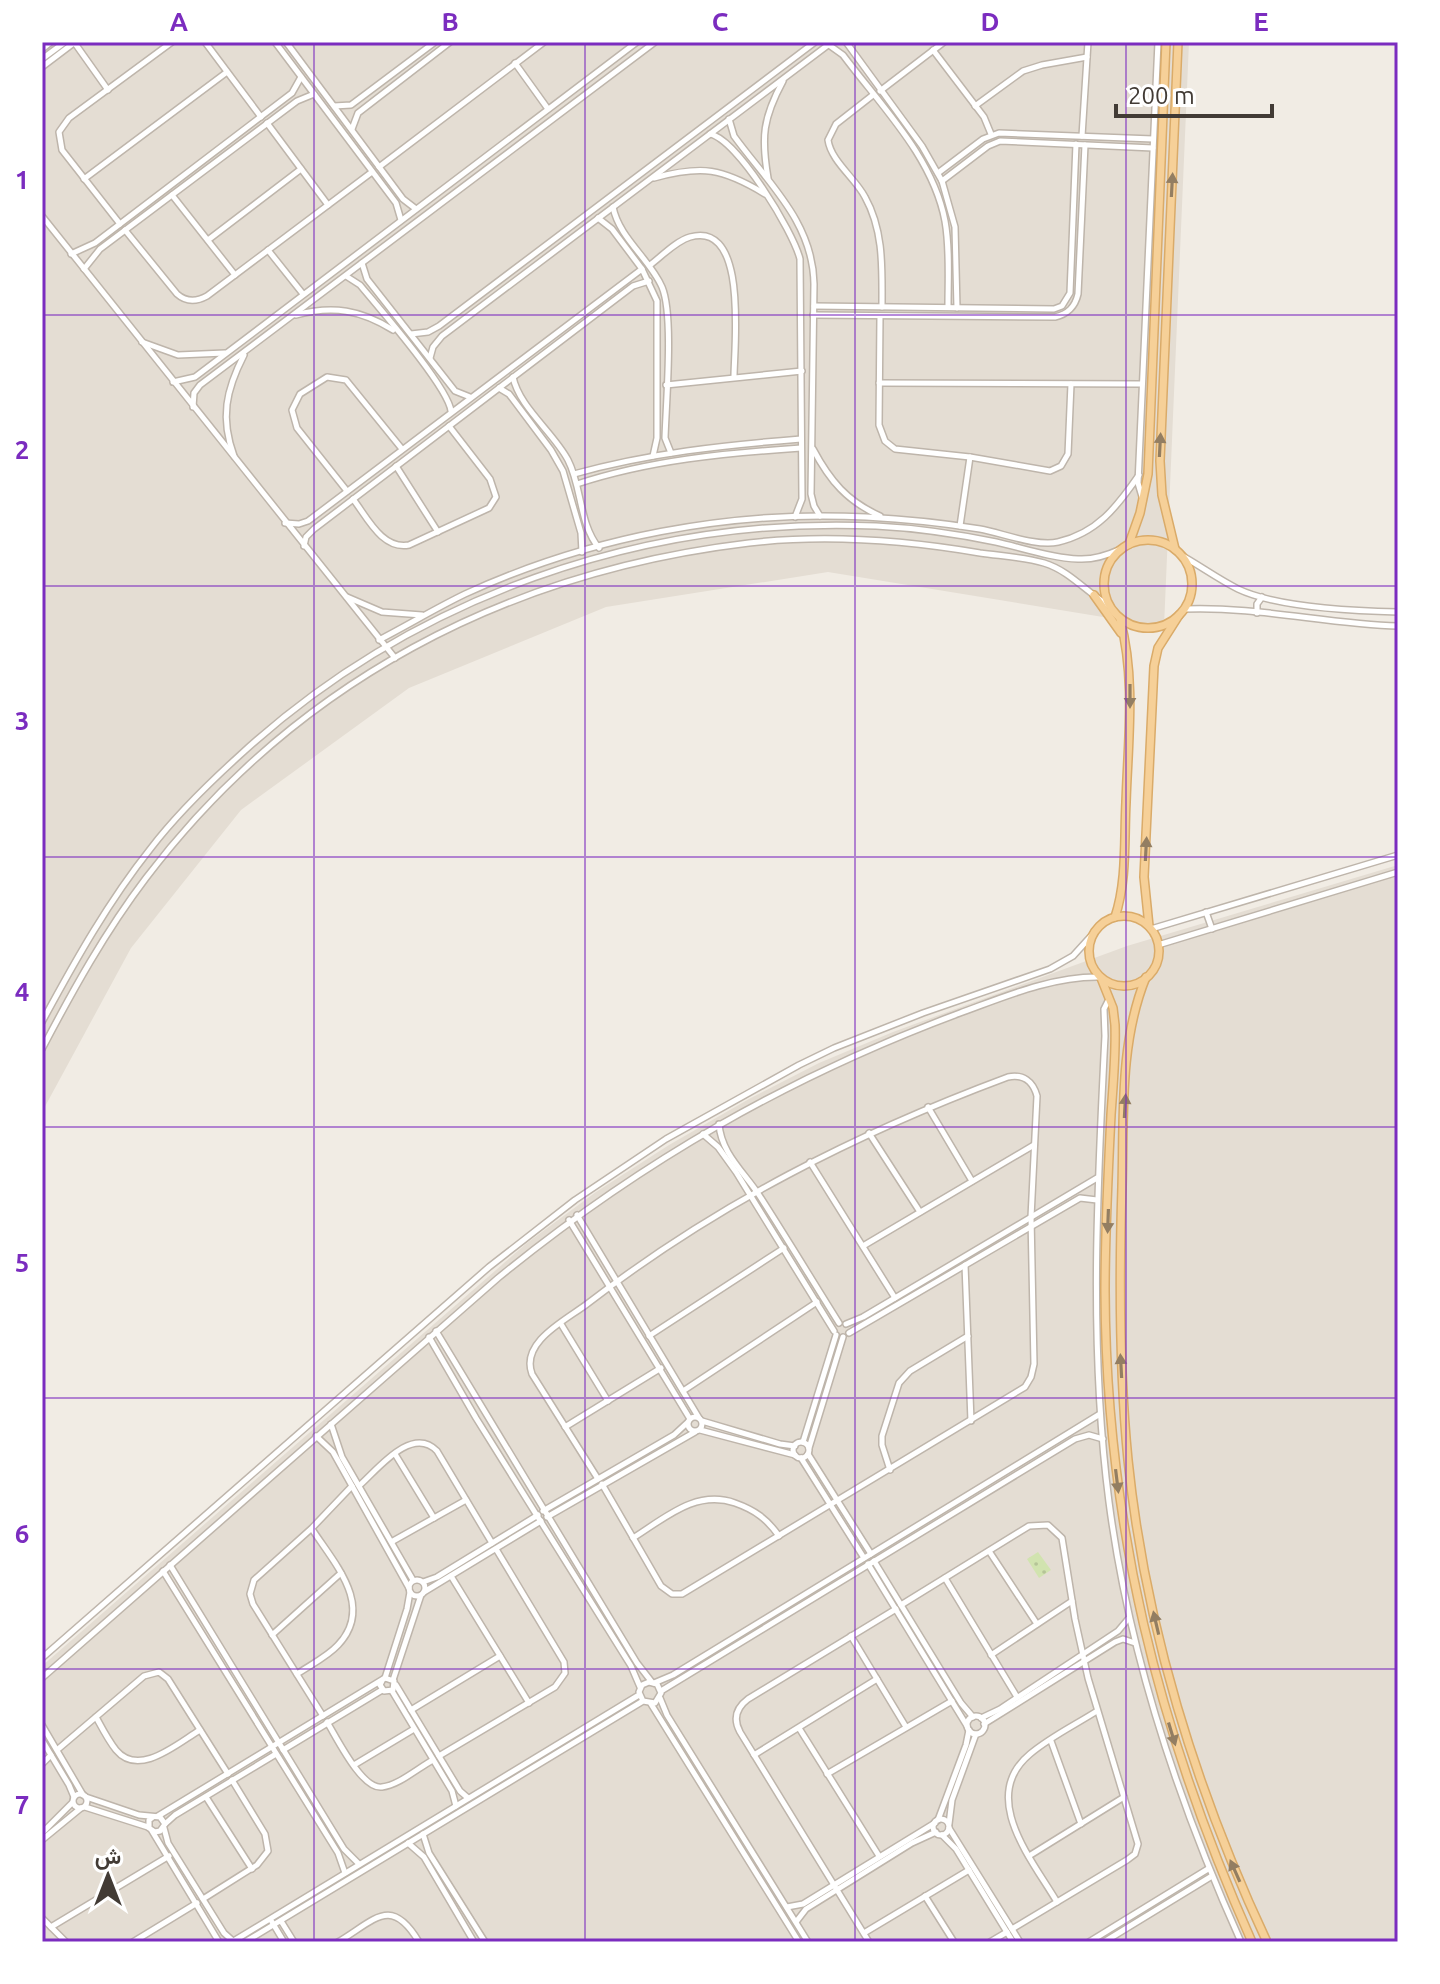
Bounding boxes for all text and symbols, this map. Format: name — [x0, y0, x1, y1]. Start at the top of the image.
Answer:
text: A — [170, 7, 189, 36]
text: B — [441, 7, 459, 36]
text: C — [712, 7, 729, 36]
text: D — [981, 7, 999, 36]
text: E — [1253, 7, 1269, 36]
scale bar — [1116, 68, 1272, 118]
text: 200 m — [1128, 82, 1195, 109]
text: 1 — [15, 165, 29, 194]
one-way arrow — [1165, 172, 1178, 197]
one-way arrow — [1154, 432, 1167, 457]
text: 2 — [15, 435, 29, 464]
one-way arrow — [1124, 684, 1136, 709]
text: 3 — [15, 706, 29, 735]
one-way arrow — [1139, 836, 1152, 861]
text: 4 — [15, 977, 29, 1006]
one-way arrow — [1119, 1093, 1132, 1118]
one-way arrow — [1101, 1209, 1114, 1234]
text: 5 — [15, 1248, 29, 1277]
one-way arrow — [1115, 1353, 1128, 1378]
one-way arrow — [1111, 1469, 1124, 1494]
text: 6 — [15, 1519, 29, 1548]
one-way arrow — [1149, 1611, 1162, 1636]
one-way arrow — [1166, 1723, 1179, 1747]
text: 7 — [15, 1790, 29, 1819]
north arrow — [68, 1836, 148, 1916]
text: ش — [95, 1843, 121, 1870]
one-way arrow — [1228, 1859, 1242, 1883]

